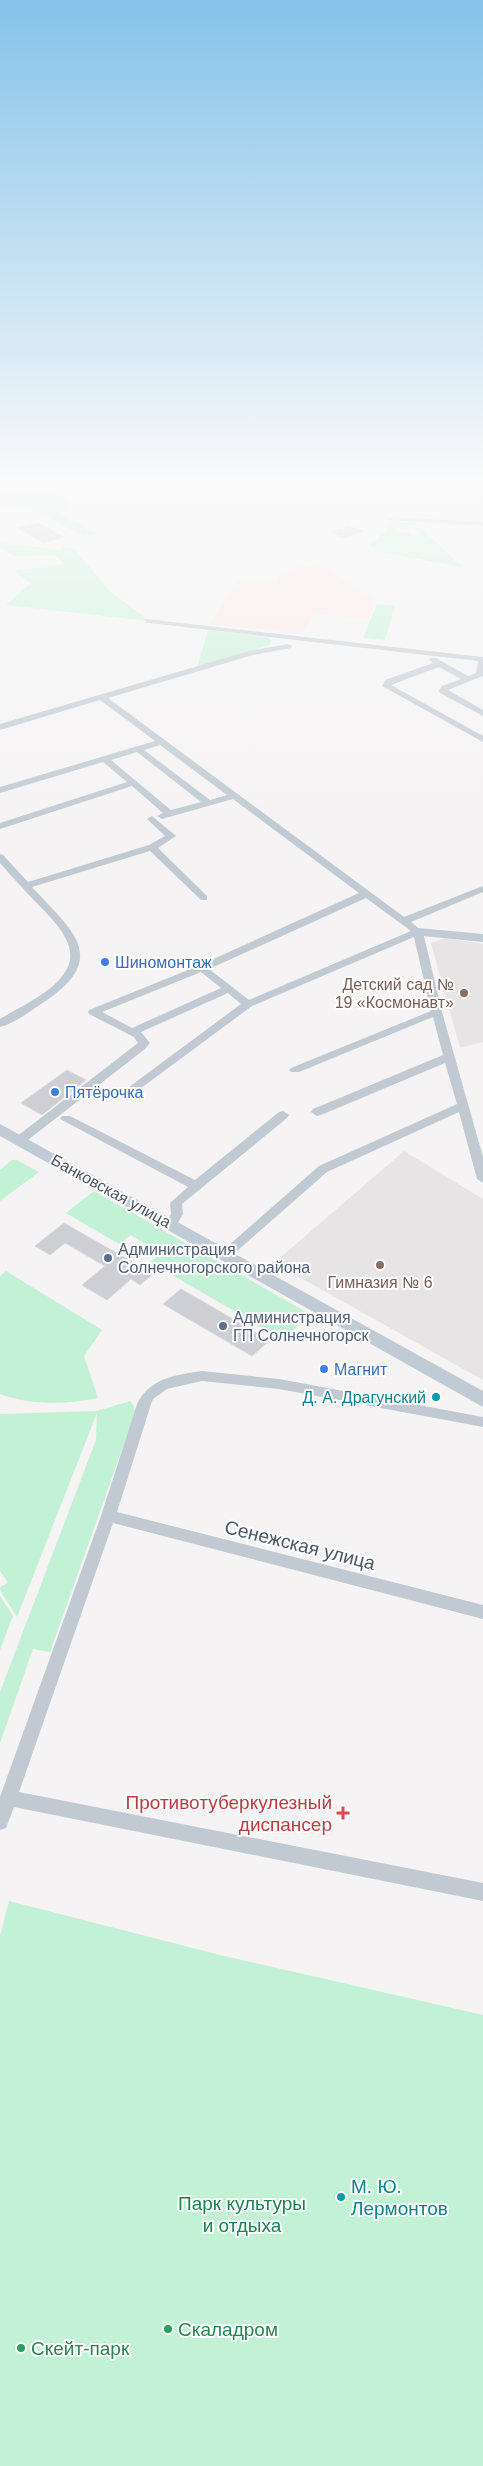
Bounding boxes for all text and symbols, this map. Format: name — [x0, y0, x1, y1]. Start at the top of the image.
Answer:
place label: Шиномонтаж — [115, 954, 212, 971]
marker: Шиномонтаж — [99, 956, 111, 968]
place label: Детский сад № 19 «Космонавт» — [335, 976, 454, 1011]
marker: Детский сад № 19 «Космонавт» — [458, 987, 470, 999]
place label: Пятёрочка — [65, 1084, 144, 1101]
marker: Пятёрочка — [49, 1086, 61, 1098]
street label: Банковская улица — [48, 1151, 174, 1231]
place label: Администрация Солнечногорского района — [118, 1241, 310, 1276]
marker: Администрация Солнечногорского района — [102, 1252, 114, 1264]
marker: Гимназия № 6 — [374, 1259, 386, 1271]
place label: Гимназия № 6 — [327, 1274, 433, 1291]
place label: Администрация ГП Солнечногорск — [233, 1309, 370, 1344]
marker: Администрация ГП Солнечногорск — [217, 1320, 229, 1332]
place label: Магнит — [334, 1361, 388, 1378]
marker: Магнит — [318, 1363, 330, 1375]
place label: Д. А. Драгунский — [303, 1389, 426, 1406]
marker: Д. А. Драгунский — [430, 1391, 442, 1403]
street label: Сенежская улица — [223, 1516, 378, 1574]
place label: Противотуберкулезный диспансер — [126, 1792, 332, 1835]
marker: Противотуберкулезный диспансер — [336, 1806, 350, 1820]
place label: М. Ю. Лермонтов — [351, 2176, 448, 2219]
marker: М. Ю. Лермонтов — [335, 2191, 347, 2203]
park label: Парк культуры и отдыха — [178, 2193, 306, 2236]
place label: Скаладром — [178, 2319, 278, 2340]
marker: Скаладром — [162, 2323, 174, 2335]
place label: Скейт-парк — [31, 2338, 130, 2359]
marker: Скейт-парк — [15, 2342, 27, 2354]

